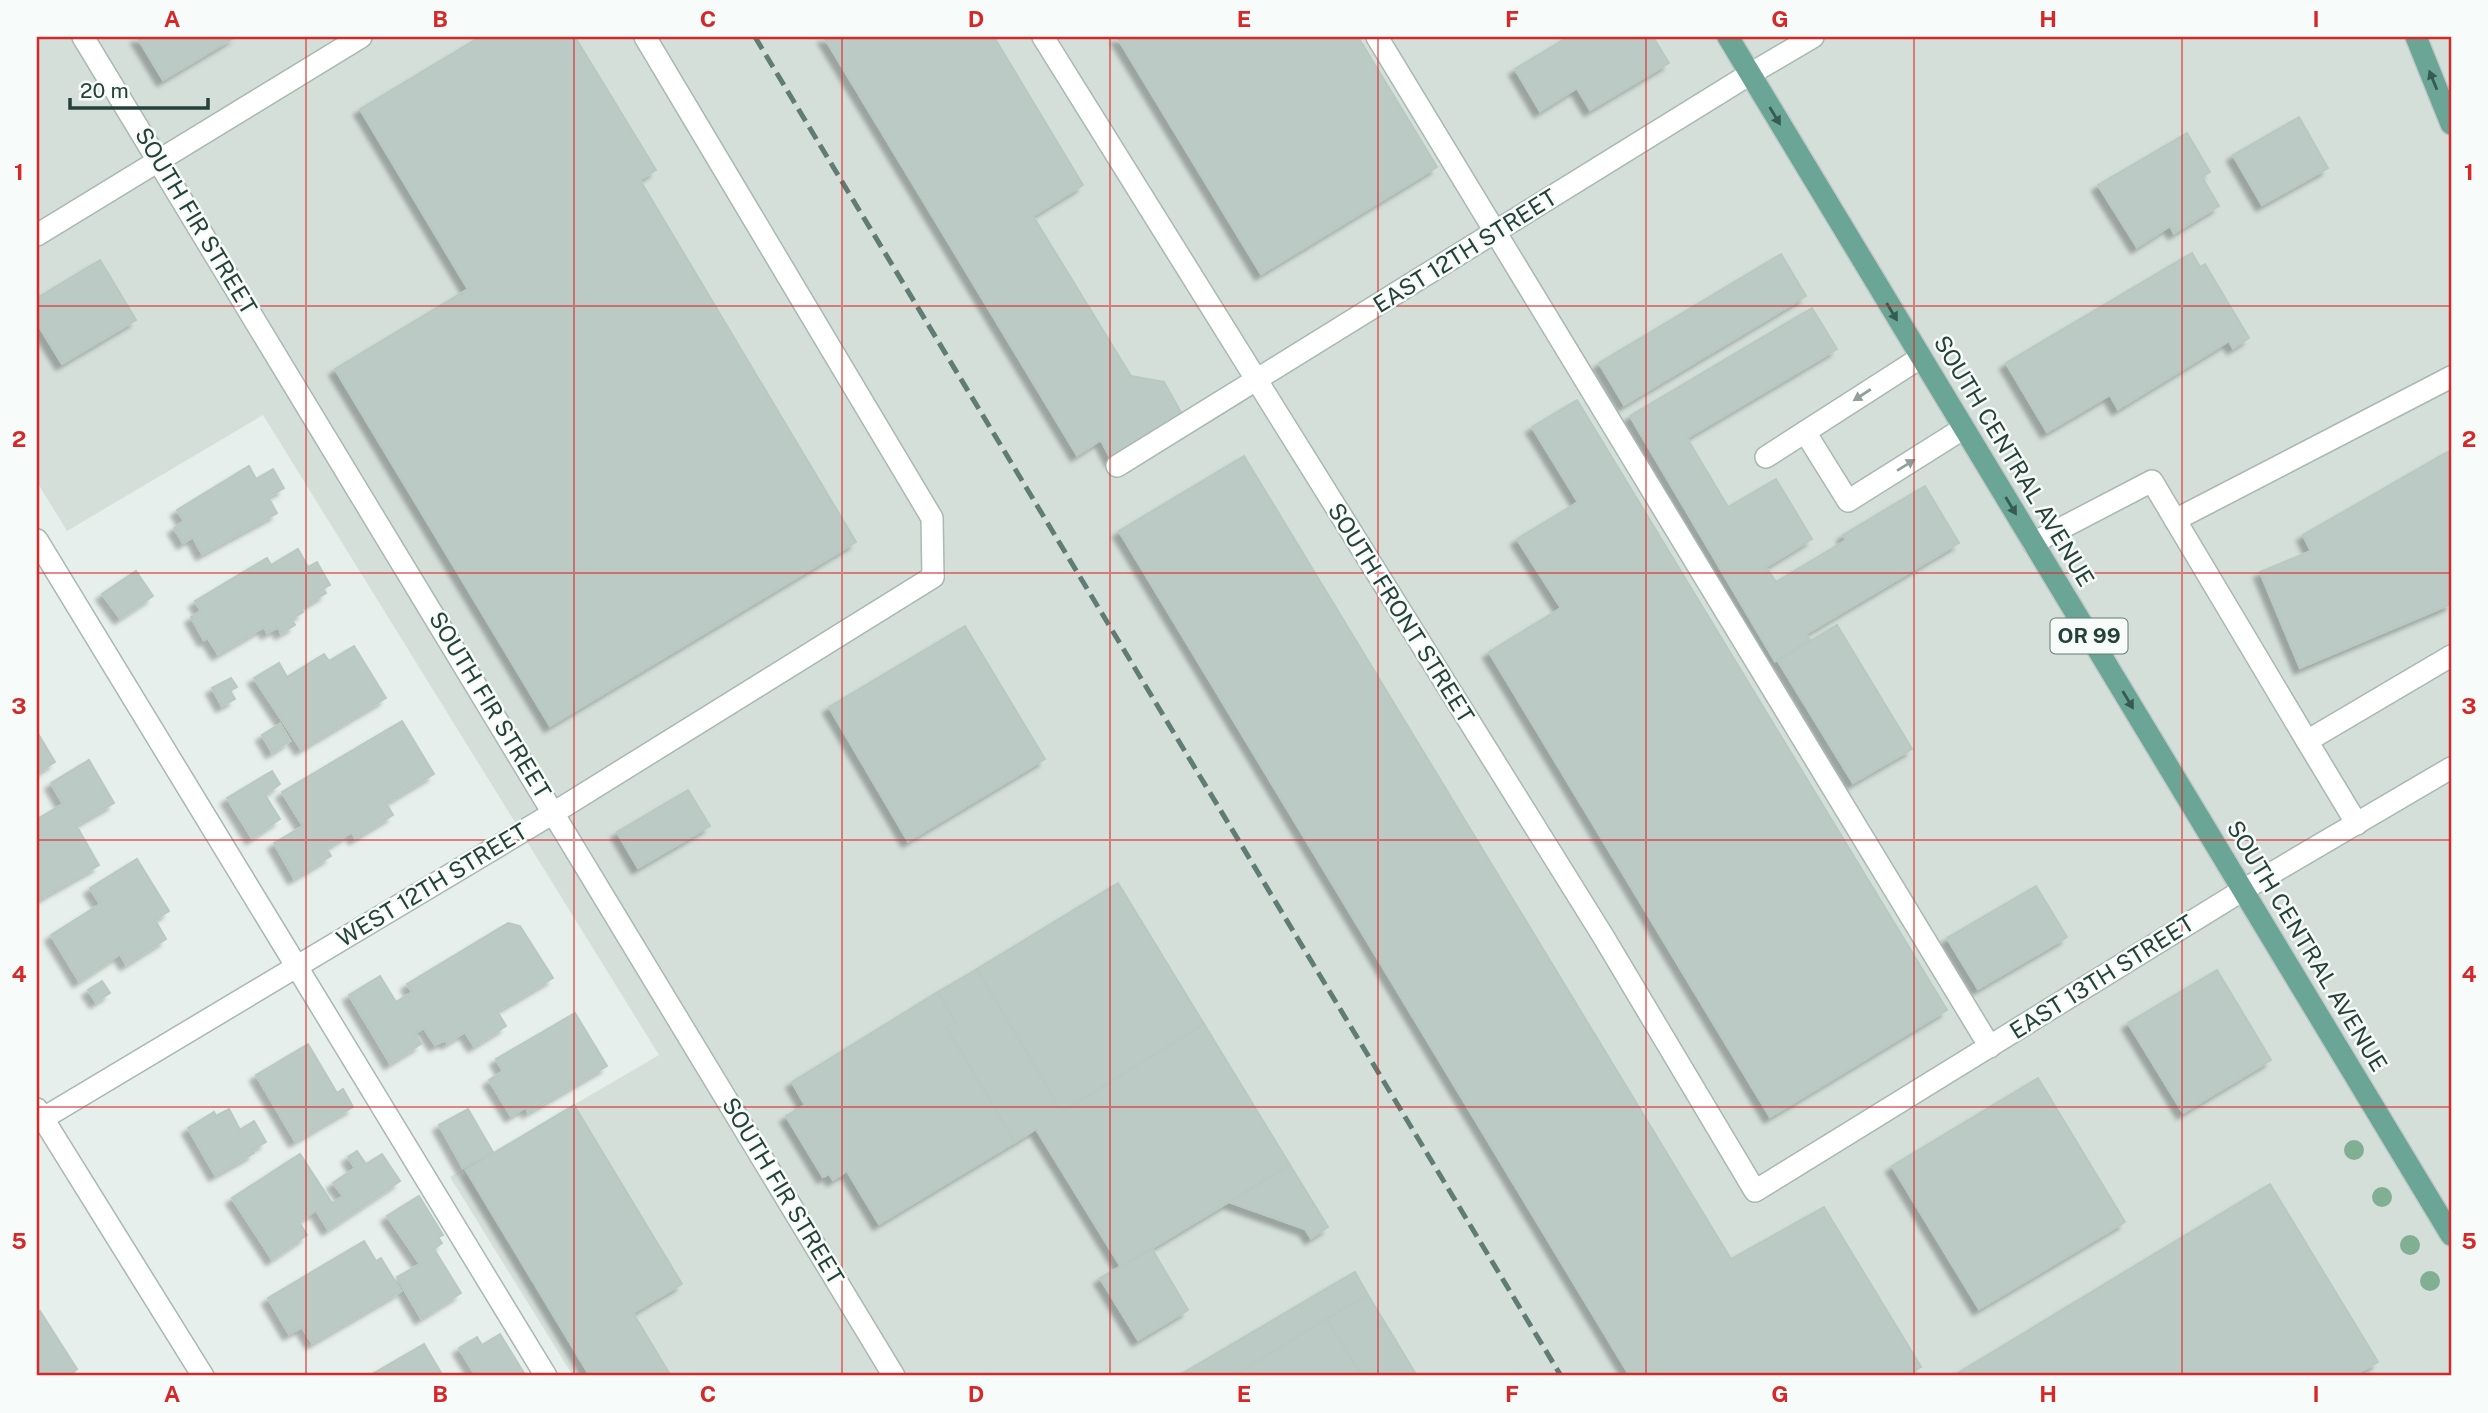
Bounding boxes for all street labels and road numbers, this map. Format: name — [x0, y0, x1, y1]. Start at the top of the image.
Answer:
street label: SOUTH FIR STREET — [130, 123, 263, 319]
street label: EAST 12TH STREET — [1368, 183, 1562, 318]
street label: SOUTH CENTRAL AVENUE — [1929, 330, 2100, 591]
street label: SOUTH FRONT STREET — [1323, 498, 1480, 728]
street label: SOUTH FIR STREET — [424, 607, 557, 803]
road number: OR 99 — [2050, 618, 2128, 654]
street label: SOUTH CENTRAL AVENUE — [2222, 815, 2393, 1076]
street label: WEST 12TH STREET — [332, 817, 532, 952]
street label: EAST 13TH STREET — [2005, 909, 2199, 1044]
street label: SOUTH FIR STREET — [717, 1093, 850, 1289]

